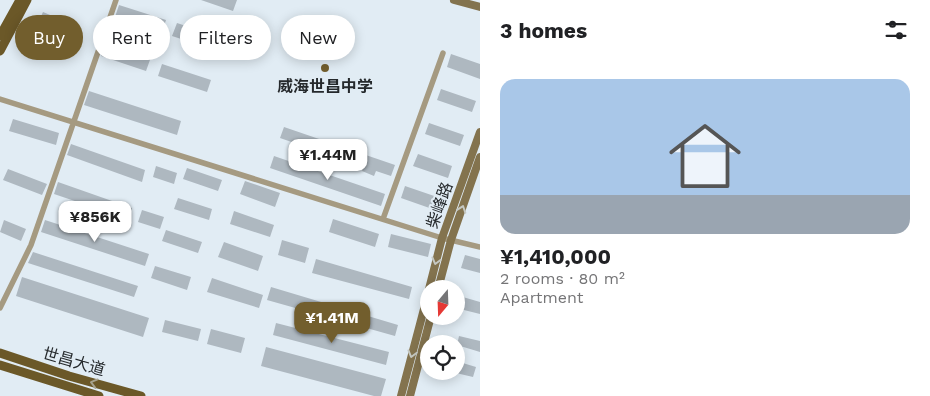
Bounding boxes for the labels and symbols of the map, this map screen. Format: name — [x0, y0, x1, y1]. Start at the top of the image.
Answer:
marker: 威海世昌中学 — [319, 62, 331, 74]
place label: 威海世昌中学 — [277, 77, 373, 96]
pin: ¥1.44M — [287, 138, 369, 181]
street label: 柴峰路 — [422, 179, 457, 231]
pin: ¥856K — [60, 200, 130, 243]
one-way arrow — [456, 205, 466, 213]
one-way arrow — [431, 257, 442, 266]
north arrow — [420, 280, 465, 325]
pin: ¥1.41M — [291, 302, 373, 344]
street label: 世昌大道 — [40, 344, 107, 379]
one-way arrow — [407, 349, 418, 358]
one-way arrow — [91, 379, 99, 389]

